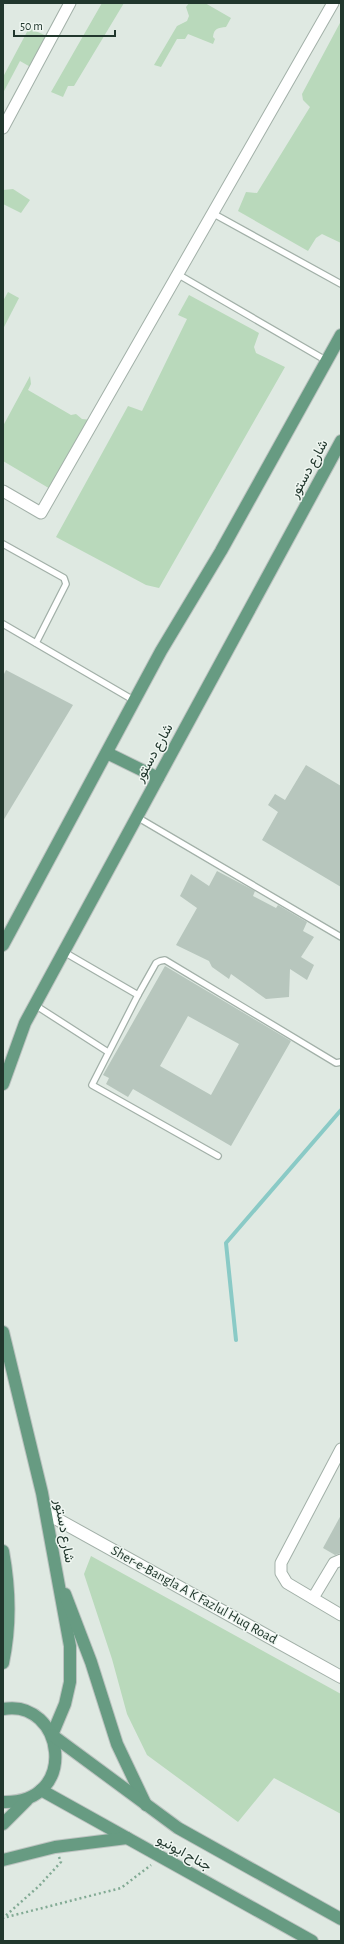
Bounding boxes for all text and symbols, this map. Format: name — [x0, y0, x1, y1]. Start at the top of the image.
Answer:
scale bar — [14, 12, 115, 38]
text: 50 m — [20, 20, 43, 32]
street label: شارع دستور — [287, 438, 333, 503]
street label: شارع دستور — [132, 722, 178, 787]
street label: شارع دستور — [48, 1497, 76, 1564]
street label: Sher-e-Bangla A K Fazlul Huq Road — [109, 1543, 279, 1647]
street label: جناح ایونیو — [153, 1832, 214, 1876]

